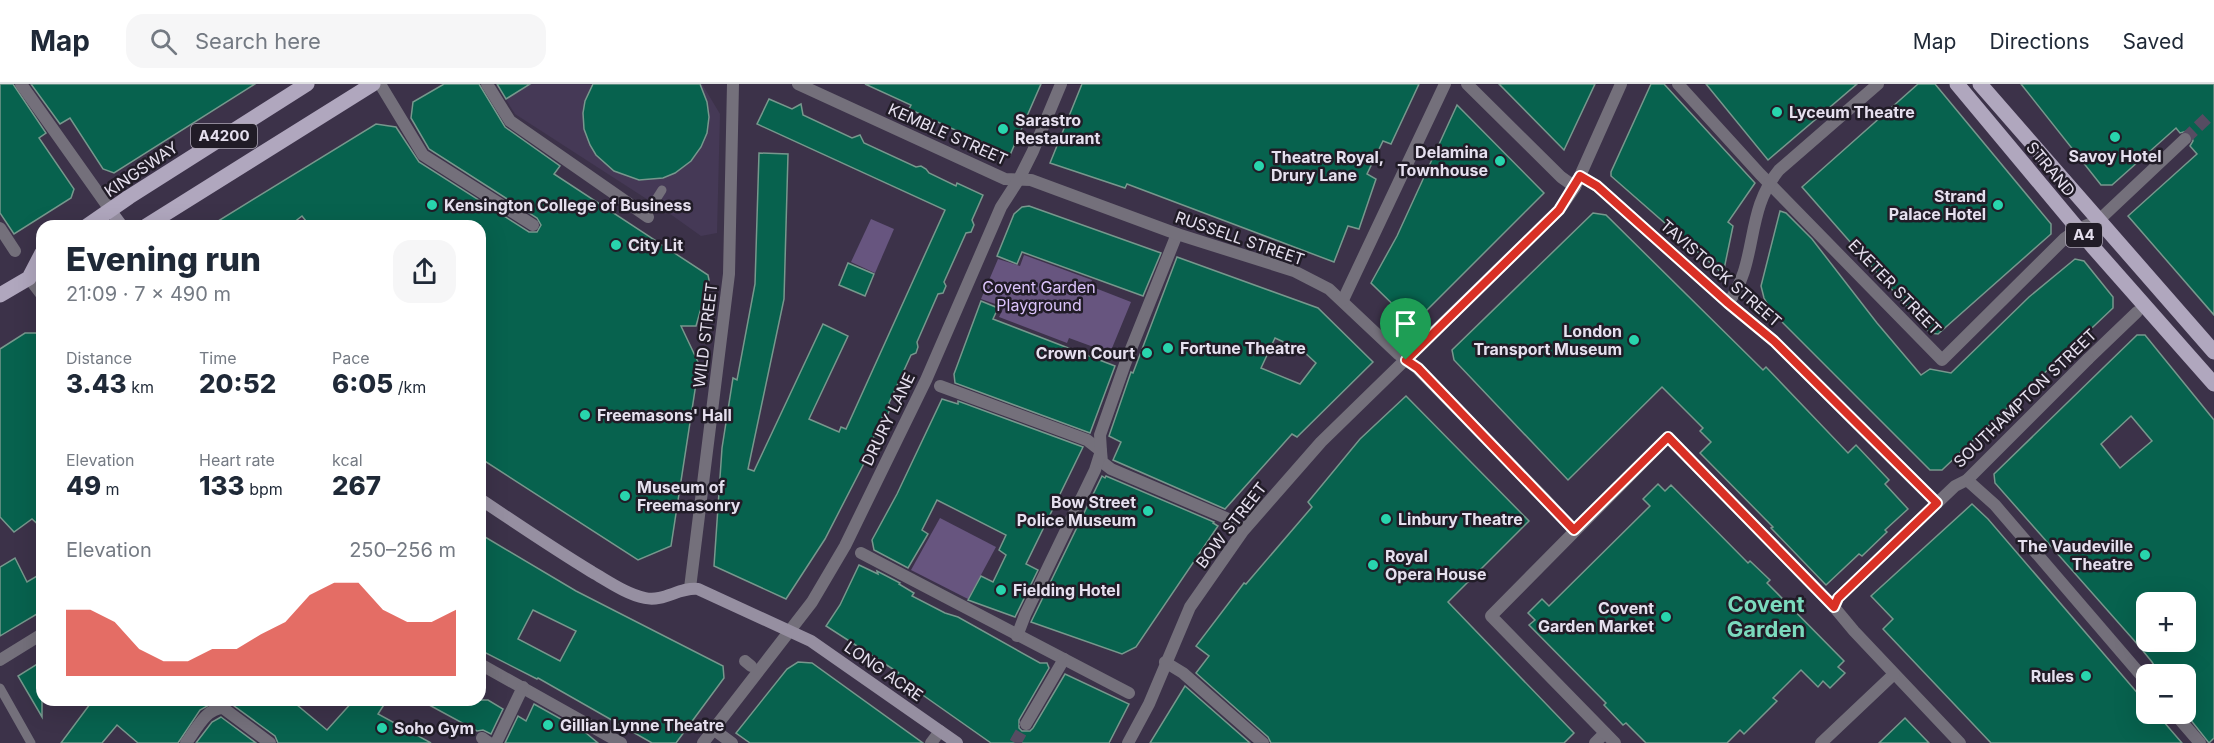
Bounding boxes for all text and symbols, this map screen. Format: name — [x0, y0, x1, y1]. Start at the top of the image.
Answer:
search box — [126, 14, 546, 68]
text: Map — [30, 24, 90, 58]
icon: search — [147, 25, 180, 58]
text: Search here — [195, 28, 321, 54]
text: Map — [1913, 29, 1956, 54]
text: Directions — [1989, 29, 2090, 54]
text: Saved — [2123, 29, 2184, 54]
street label: KEMBLE STREET — [885, 99, 1011, 169]
place label: Lyceum Theatre — [1789, 102, 1915, 122]
marker: Lyceum Theatre — [1770, 105, 1784, 119]
place label: Sarastro Restaurant — [1015, 110, 1101, 148]
marker: Sarastro Restaurant — [996, 122, 1010, 136]
road number: A4200 — [191, 124, 257, 148]
marker: Savoy Hotel — [2108, 130, 2122, 144]
street label: KINGSWAY — [100, 137, 182, 201]
street label: STRAND — [2022, 137, 2080, 201]
place label: Delamina Townhouse — [1397, 142, 1488, 180]
place label: Savoy Hotel — [2068, 146, 2162, 166]
place label: Theatre Royal, Drury Lane — [1271, 147, 1384, 185]
marker: Delamina Townhouse — [1493, 154, 1507, 168]
marker: Theatre Royal, Drury Lane — [1252, 159, 1266, 173]
place label: Strand Palace Hotel — [1889, 186, 1986, 224]
place label: Kensington College of Business — [444, 195, 692, 215]
marker: Kensington College of Business — [425, 198, 439, 212]
marker: Strand Palace Hotel — [1991, 198, 2005, 212]
street label: RUSSELL STREET — [1173, 207, 1307, 269]
street label: TAVISTOCK STREET — [1656, 215, 1786, 331]
road number: A4 — [2066, 223, 2102, 247]
place label: City Lit — [628, 235, 683, 255]
street label: EXETER STREET — [1844, 235, 1946, 339]
marker: City Lit — [609, 238, 623, 252]
text: Evening run — [66, 239, 261, 279]
button: share — [393, 240, 456, 303]
park label: Covent Garden Playground — [982, 277, 1096, 315]
street label: WILD STREET — [689, 281, 721, 389]
text: 21:09 · 7 × 490 m — [66, 282, 231, 306]
pin — [1380, 298, 1431, 360]
icon: arrive — [1389, 307, 1422, 340]
place label: London Transport Museum — [1473, 321, 1622, 359]
street label: SOUTHAMPTON STREET — [1949, 324, 2101, 472]
marker: London Transport Museum — [1627, 333, 1641, 347]
place label: Fortune Theatre — [1180, 338, 1306, 358]
marker: Fortune Theatre — [1161, 341, 1175, 355]
place label: Crown Court — [1036, 343, 1135, 363]
marker: Crown Court — [1140, 346, 1154, 360]
text: Distance — [66, 348, 132, 368]
text: Time — [199, 348, 237, 368]
text: Pace — [332, 348, 370, 368]
text: 3.43 — [66, 368, 127, 399]
text: 20:52 — [199, 368, 276, 399]
text: 6:05 — [332, 368, 393, 399]
street label: DRURY LANE — [857, 369, 919, 469]
text: km — [127, 377, 154, 397]
text: /km — [393, 377, 426, 397]
place label: Freemasons' Hall — [597, 405, 732, 425]
marker: Freemasons' Hall — [578, 408, 592, 422]
text: Elevation — [66, 450, 135, 470]
text: Heart rate — [199, 450, 275, 470]
text: kcal — [332, 450, 363, 470]
text: 49 — [66, 470, 101, 501]
text: 133 — [199, 470, 245, 501]
text: 267 — [332, 470, 381, 501]
place label: Museum of Freemasonry — [637, 477, 741, 515]
street label: BOW STREET — [1191, 478, 1271, 572]
text: m — [101, 479, 120, 499]
text: bpm — [245, 479, 283, 499]
marker: Museum of Freemasonry — [618, 489, 632, 503]
place label: Bow Street Police Museum — [1017, 492, 1136, 530]
marker: Bow Street Police Museum — [1141, 504, 1155, 518]
place label: Linbury Theatre — [1398, 509, 1523, 529]
marker: Linbury Theatre — [1379, 512, 1393, 526]
place label: The Vaudeville Theatre — [2017, 536, 2133, 574]
text: Elevation — [66, 538, 152, 562]
text: 250–256 m — [349, 538, 456, 562]
place label: Royal Opera House — [1385, 546, 1487, 584]
marker: The Vaudeville Theatre — [2138, 548, 2152, 562]
marker: Royal Opera House — [1366, 558, 1380, 572]
place label: Fielding Hotel — [1013, 580, 1120, 600]
marker: Fielding Hotel — [994, 583, 1008, 597]
district label: Covent Garden — [1727, 591, 1805, 642]
map controls — [2136, 592, 2196, 724]
button: + — [2136, 592, 2196, 652]
place label: Covent Garden Market — [1538, 598, 1654, 636]
marker: Covent Garden Market — [1659, 610, 1673, 624]
street label: LONG ACRE — [841, 637, 927, 705]
button: − — [2136, 664, 2196, 724]
place label: Rules — [2031, 666, 2074, 686]
marker: Rules — [2079, 669, 2093, 683]
place label: Gillian Lynne Theatre — [560, 715, 724, 735]
place label: Soho Gym — [394, 718, 474, 738]
marker: Gillian Lynne Theatre — [541, 718, 555, 732]
marker: Soho Gym — [375, 721, 389, 735]

